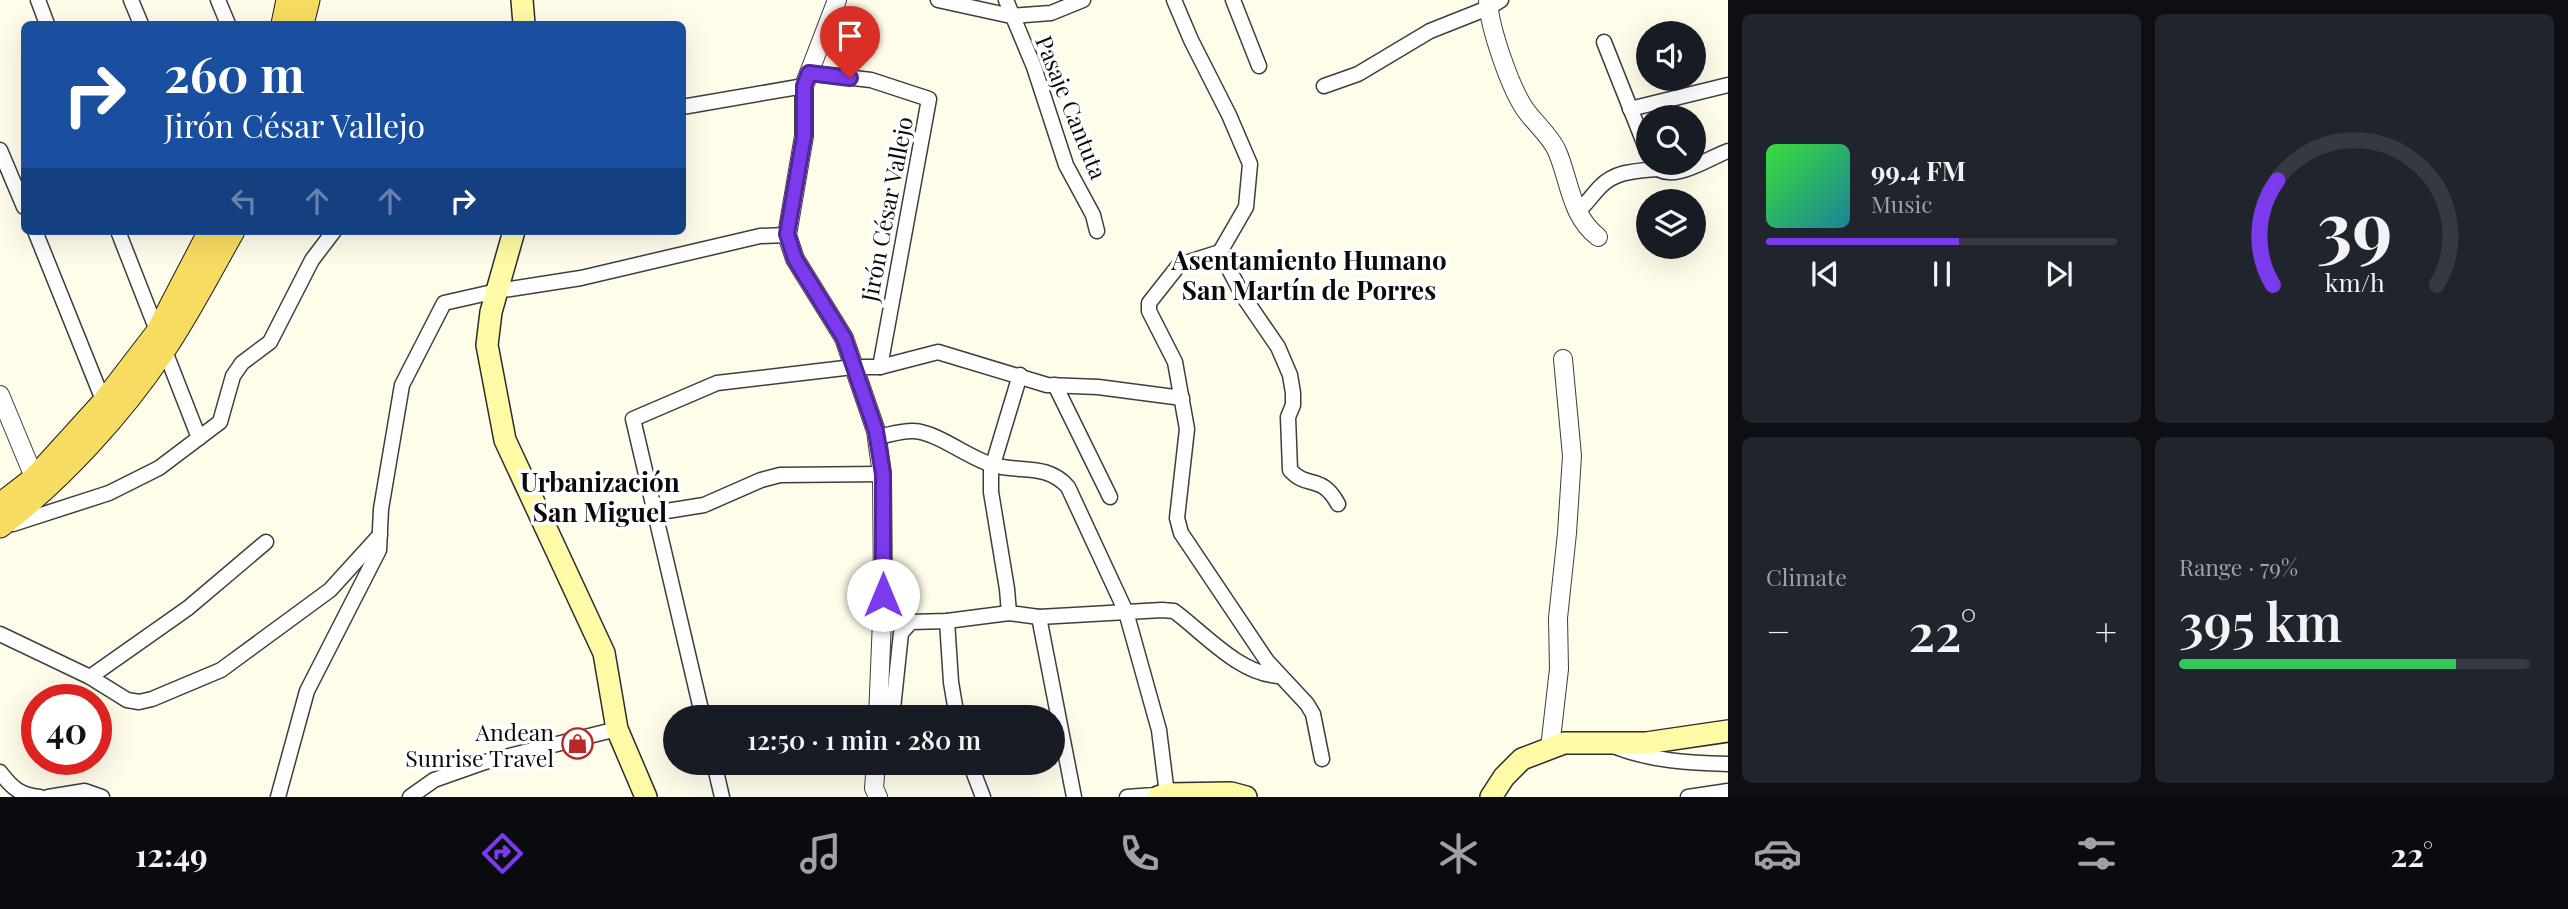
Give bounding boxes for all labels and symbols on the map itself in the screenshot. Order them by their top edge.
pin [820,6,880,78]
street label: Pasaje Cantuta [1029,31,1115,184]
street label: Jirón César Vallejo [853,114,919,305]
district label: Asentamiento Humano San Martín de Porres [1170,242,1447,307]
district label: Urbanización San Miguel [520,464,680,529]
position arrow [846,558,920,632]
speed limit sign: 40 [21,684,112,775]
place label: Andean Sunrise Travel [405,716,554,773]
shop icon: Andean Sunrise Travel [560,727,594,761]

